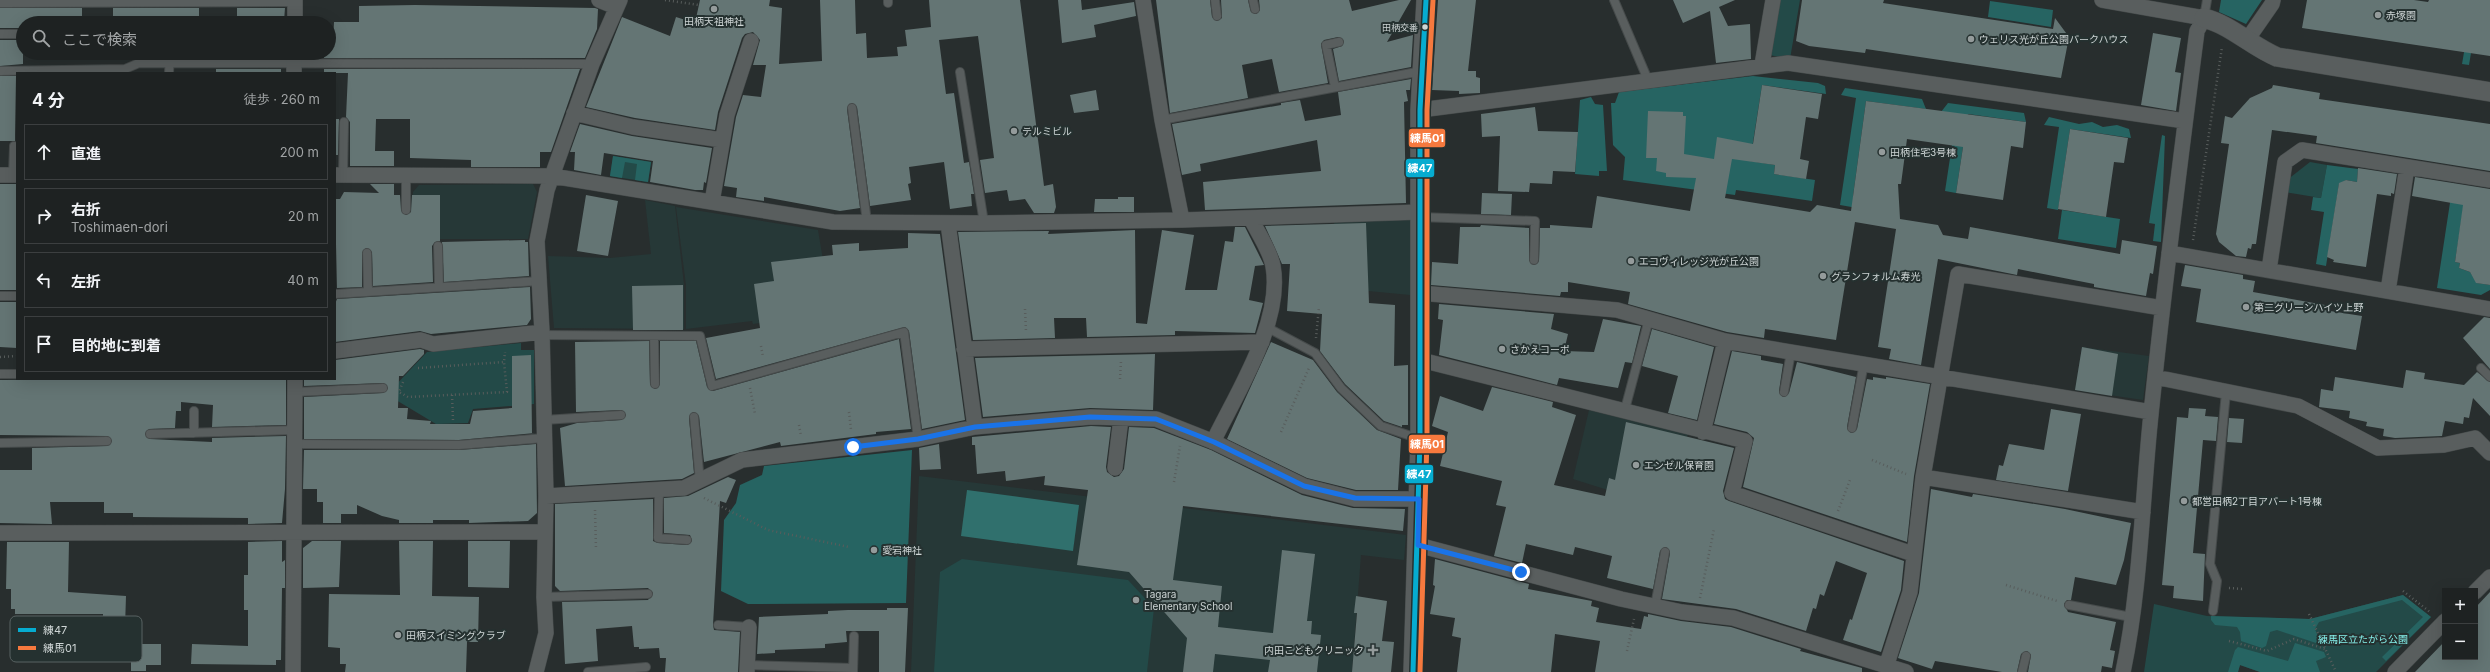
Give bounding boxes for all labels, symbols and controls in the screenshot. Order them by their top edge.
marker: 田柄天祖神社 [709,4,719,14]
place label: 赤塚園 [2386,9,2416,21]
marker: 赤塚園 [2373,10,2383,20]
place label: 田柄天祖神社 [684,15,744,27]
search box [16,16,336,60]
place label: 田柄交番 [1382,22,1418,33]
marker: 田柄交番 [1420,22,1430,32]
icon: search [30,27,52,49]
text: ここで検索 [62,30,137,49]
place label: ウェリス光が丘公園パークハウス [1979,33,2129,45]
marker: ウェリス光が丘公園パークハウス [1966,34,1976,44]
text: 4 分 [32,90,65,110]
text: 徒歩 · 260 m [244,91,320,107]
place label: テルミビル [1022,125,1072,137]
marker: テルミビル [1009,126,1019,136]
line badge: 練馬01 [1408,128,1446,148]
text: 練馬01 [1410,131,1444,145]
icon: ahead [33,141,55,163]
text: 直進 [71,144,101,163]
text: 200 m [280,144,319,160]
place label: 田柄住宅3号棟 [1890,146,1956,158]
marker: 田柄住宅3号棟 [1877,147,1887,157]
line badge: 練47 [1405,158,1435,178]
text: 練47 [1408,161,1432,175]
text: 右折 [71,200,101,219]
icon: right [33,205,55,227]
text: 20 m [288,208,319,224]
text: Toshimaen-dori [71,219,168,235]
place label: エコヴィレッジ光が丘公園 [1639,255,1759,267]
marker: エコヴィレッジ光が丘公園 [1626,256,1636,266]
icon: left [33,269,55,291]
place label: グランフォルム寿光 [1831,270,1921,282]
marker: グランフォルム寿光 [1818,271,1828,281]
text: 左折 [71,272,101,291]
text: 40 m [287,272,319,288]
place label: 第二グリーンハイツ上野 [2254,301,2363,313]
marker: 第二グリーンハイツ上野 [2241,302,2251,312]
icon: arrive [33,333,55,355]
text: 目的地に到着 [71,336,161,355]
place label: さかえコーポ [1510,343,1570,355]
marker: さかえコーポ [1497,344,1507,354]
line badge: 練馬01 [1408,434,1446,454]
text: 練馬01 [1410,437,1444,451]
route start [844,438,862,456]
place label: エンゼル保育園 [1644,459,1714,471]
marker: エンゼル保育園 [1631,460,1641,470]
line badge: 練47 [1404,464,1434,484]
text: 練47 [1407,467,1431,481]
place label: 都営田柄2丁目アパート1号棟 [2192,495,2322,507]
marker: 都営田柄2丁目アパート1号棟 [2179,496,2189,506]
place label: 愛宕神社 [882,544,922,556]
marker: 愛宕神社 [869,545,879,555]
route end [1512,563,1530,581]
place label: Tagara Elementary School [1144,588,1233,612]
map controls [2442,588,2478,660]
button: + [2442,588,2478,624]
marker: Tagara Elementary School [1131,595,1141,605]
legend [10,616,142,662]
text: 練47 [43,623,67,637]
button: − [2442,624,2478,660]
place label: 田柄スイミングクラブ [406,629,506,641]
marker: 田柄スイミングクラブ [393,630,403,640]
park label: 練馬区立たがら公園 [2318,633,2408,645]
text: 練馬01 [43,641,76,655]
place label: 内田こどもクリニック [1264,644,1364,656]
marker: 内田こどもクリニック [1367,644,1379,656]

